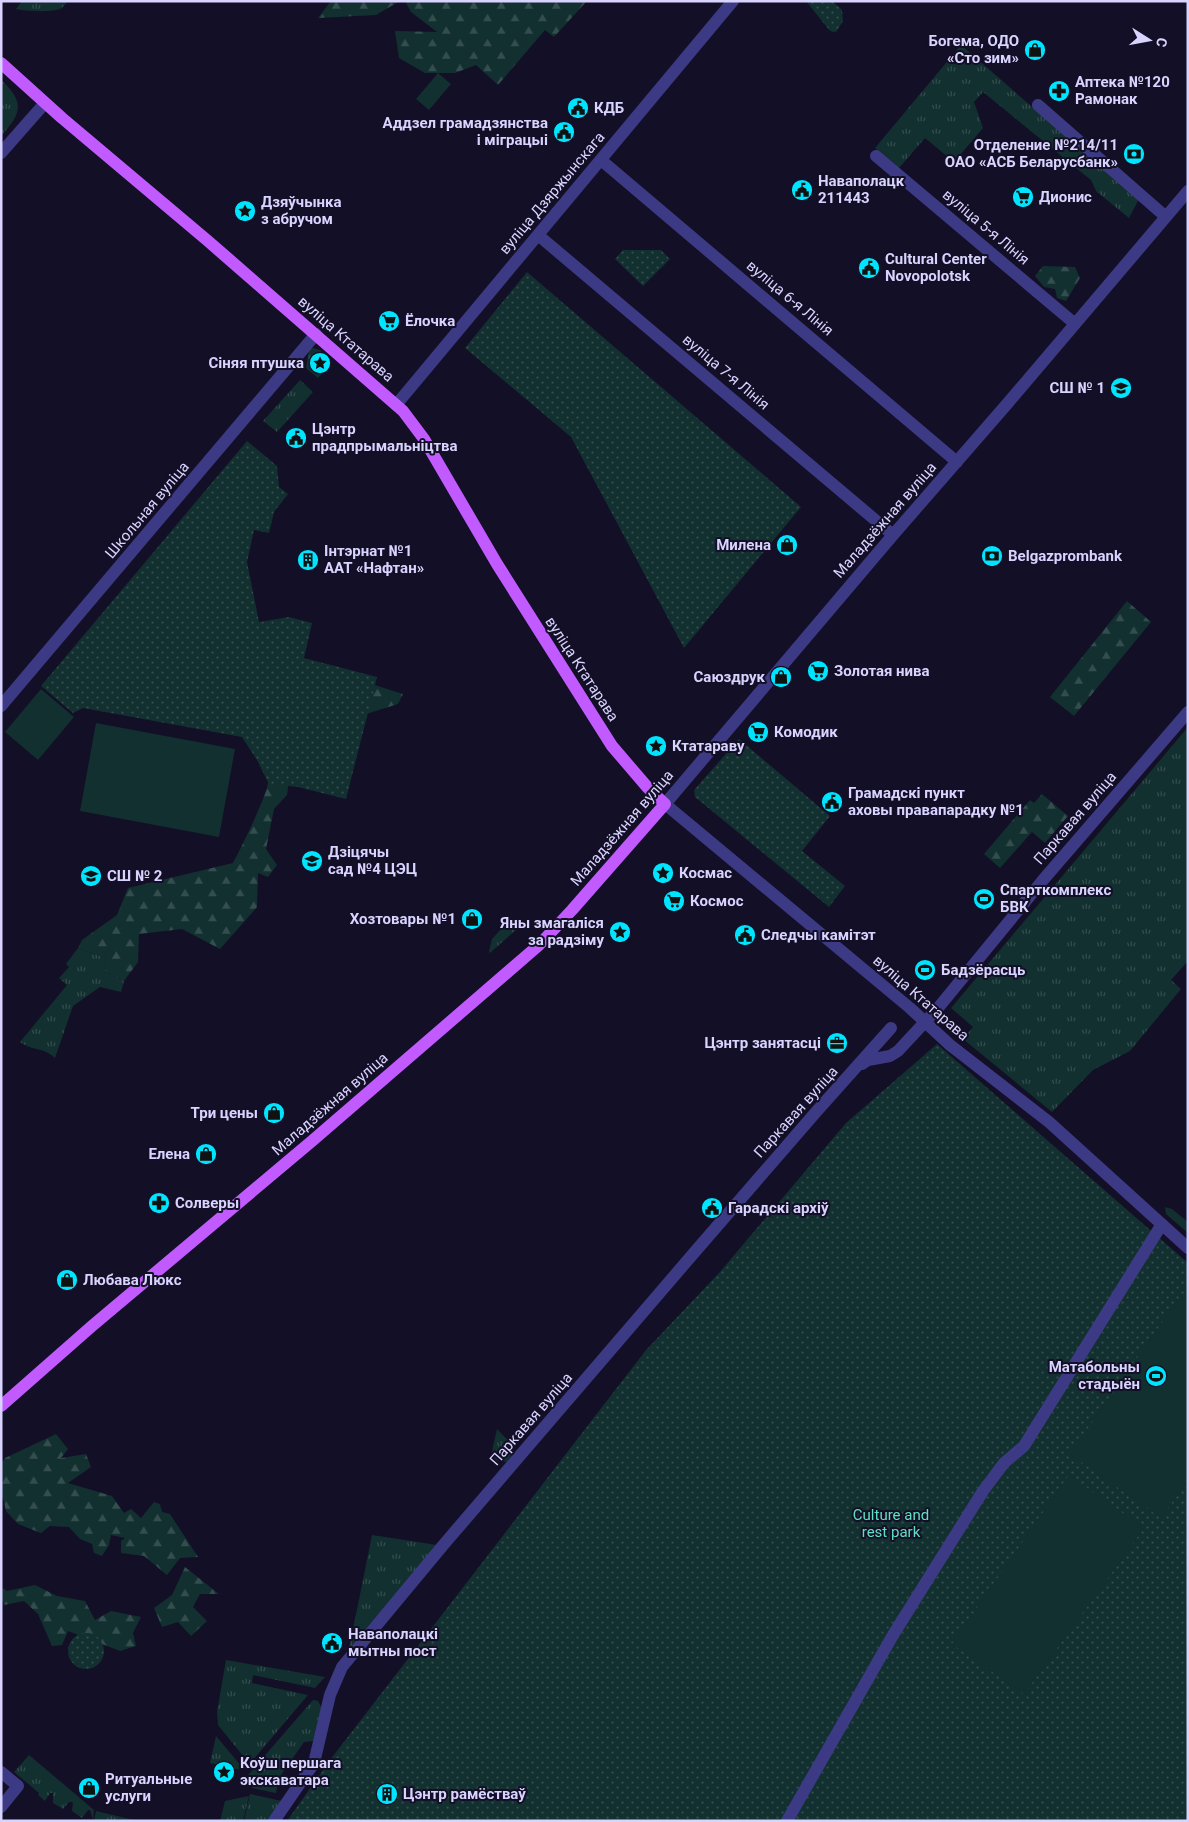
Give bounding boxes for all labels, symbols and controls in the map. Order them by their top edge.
north arrow [1124,15,1174,65]
place label: Богема, ОДО «Сто зим» [929,32,1019,67]
text: С [1153,36,1170,49]
shop icon: Богема, ОДО «Сто зим» [1023,38,1047,62]
place label: Аптека №120 Рамонак [1075,73,1170,108]
pharmacy icon: Аптека №120 Рамонак [1047,79,1071,103]
public building icon: КДБ [566,96,590,120]
place label: КДБ [594,99,624,117]
place label: Аддзел грамадзянства і міграцыі [383,114,548,149]
public building icon: Аддзел грамадзянства і міграцыі [552,120,576,144]
street label: вуліца Дзяржынскага [496,128,608,258]
place label: Отделение №214/11 ОАО «АСБ Беларусбанк» [945,136,1118,171]
bank icon: Отделение №214/11 ОАО «АСБ Беларусбанк» [1122,142,1146,166]
place label: Наваполацк 211443 [818,172,905,207]
public building icon: Наваполацк 211443 [790,178,814,202]
street label: вуліца 5-я Лінія [939,185,1033,269]
supermarket icon: Дионис [1011,185,1035,209]
place label: Дионис [1039,188,1092,206]
place label: Дзяўчынка з абручом [261,193,342,228]
place icon: Дзяўчынка з абручом [233,199,257,223]
place label: Cultural Center Novopolotsk [885,250,987,285]
street label: вуліца 6-я Лінія [743,256,837,340]
public building icon: Cultural Center Novopolotsk [857,256,881,280]
street label: вуліца Ктатарава [294,292,398,386]
supermarket icon: Ёлочка [377,309,401,333]
place label: Ёлочка [405,312,455,330]
street label: вуліца 7-я Лінія [679,330,773,414]
place icon: Сіняя птушка [308,351,332,375]
place label: Сіняя птушка [209,354,304,372]
school or university icon: СШ № 1 [1109,376,1133,400]
place label: СШ № 1 [1050,379,1105,397]
place label: Цэнтр прадпрымальніцтва [312,420,458,455]
public building icon: Цэнтр прадпрымальніцтва [284,426,308,450]
street label: Школьная вуліца [101,458,193,562]
street label: Маладзёжная вуліца [830,458,940,582]
shop icon: Милена [775,533,799,557]
place label: Милена [716,536,771,554]
place label: Інтэрнат №1 ААТ «Нафтан» [324,542,424,577]
bank icon: Belgazprombank [980,544,1004,568]
place label: Belgazprombank [1008,547,1123,565]
building icon: Інтэрнат №1 ААТ «Нафтан» [296,548,320,572]
street label: вуліца Ктатарава [541,613,623,725]
supermarket icon: Золотая нива [806,659,830,683]
place label: Золотая нива [834,662,930,680]
shop icon: Саюздрук [769,665,793,689]
place label: Саюздрук [694,668,766,686]
supermarket icon: Комодик [746,720,770,744]
place label: Комодик [774,723,838,741]
place icon: Ктатараву [644,734,668,758]
place label: Ктатараву [672,737,745,755]
street label: Маладзёжная вуліца [567,766,677,890]
street label: Паркавая вуліца [1030,768,1120,868]
place label: Грамадскі пункт аховы правапарадку №1 [848,784,1024,819]
public building icon: Грамадскі пункт аховы правапарадку №1 [820,790,844,814]
place label: Дзіцячы сад №4 ЦЭЦ [328,843,417,878]
school or university icon: Дзіцячы сад №4 ЦЭЦ [300,849,324,873]
place icon: Космас [651,861,675,885]
school or university icon: СШ № 2 [79,864,103,888]
place label: Космас [679,864,732,882]
place label: СШ № 2 [107,867,163,885]
place label: Спарткомплекс БВК [1000,881,1111,916]
sports icon: Спарткомплекс БВК [972,887,996,911]
supermarket icon: Космос [662,889,686,913]
place label: Космос [690,892,744,910]
shop icon: Хозтовары №1 [460,907,484,931]
place label: Хозтовары №1 [350,910,456,928]
place label: Яны змагаліся за радзіму [499,914,604,949]
place icon: Яны змагаліся за радзіму [608,920,632,944]
public building icon: Следчы камітэт [733,923,757,947]
place label: Следчы камітэт [761,926,876,944]
street label: вуліца Ктатарава [869,951,973,1045]
sports icon: Бадзёрасць [913,958,937,982]
place label: Бадзёрасць [941,961,1025,979]
office icon: Цэнтр занятасці [825,1031,849,1055]
place label: Цэнтр занятасці [704,1034,821,1052]
street label: Маладзёжная вуліца [268,1049,392,1159]
street label: Паркавая вуліца [750,1063,842,1161]
shop icon: Три цены [262,1101,286,1125]
place label: Три цены [191,1104,258,1122]
shop icon: Елена [194,1142,218,1166]
place label: Елена [148,1145,190,1163]
pharmacy icon: Солверы [147,1191,171,1215]
place label: Солверы [175,1194,239,1212]
public building icon: Гарадскі архіў [700,1196,724,1220]
place label: Гарадскі архіў [728,1199,829,1217]
shop icon: Любава Люкс [55,1268,79,1292]
place label: Любава Люкс [83,1271,182,1289]
place label: Матабольны стадыён [1049,1358,1140,1393]
sports icon: Матабольны стадыён [1144,1364,1168,1388]
street label: Паркавая вуліца [486,1369,576,1469]
park label: Culture and rest park [853,1506,929,1541]
place label: Наваполацкі мытны пост [348,1625,438,1660]
public building icon: Наваполацкі мытны пост [320,1631,344,1655]
place label: Коўш першага экскаватара [240,1754,341,1789]
place icon: Коўш першага экскаватара [212,1760,236,1784]
place label: Ритуальные услуги [105,1770,192,1805]
shop icon: Ритуальные услуги [77,1776,101,1800]
building icon: Цэнтр рамёстваў [375,1782,399,1806]
place label: Цэнтр рамёстваў [403,1785,526,1803]

